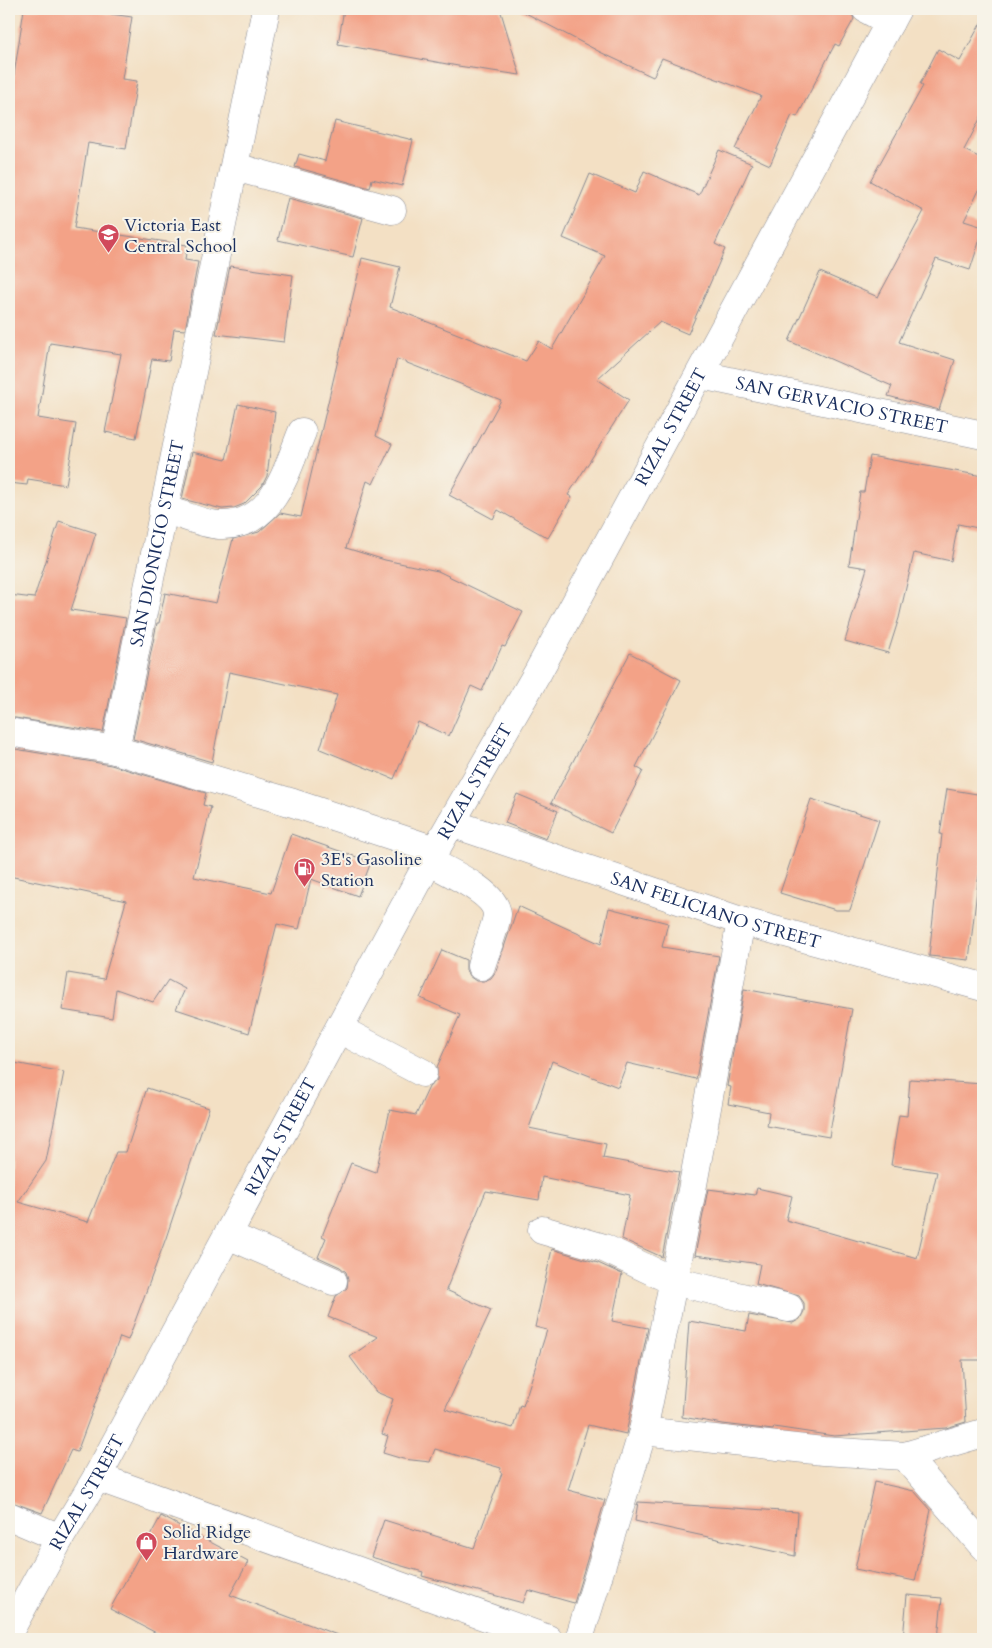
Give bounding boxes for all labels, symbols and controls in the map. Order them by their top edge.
place label: Victoria East Central School [124,213,237,259]
school or university icon: Victoria East Central School [96,223,120,254]
street label: RIZAL STREET [629,364,713,490]
street label: SAN GERVACIO STREET [733,370,950,440]
street label: SAN DIONICIO STREET [124,438,190,649]
street label: RIZAL STREET [432,719,518,844]
place label: 3E's Gasoline Station [321,847,422,893]
fuel station icon: 3E's Gasoline Station [293,857,317,888]
street label: SAN FELICIANO STREET [608,865,824,955]
street label: RIZAL STREET [239,1073,322,1200]
street label: RIZAL STREET [43,1430,130,1555]
place label: Solid Ridge Hardware [163,1520,251,1566]
shop icon: Solid Ridge Hardware [135,1530,159,1561]

